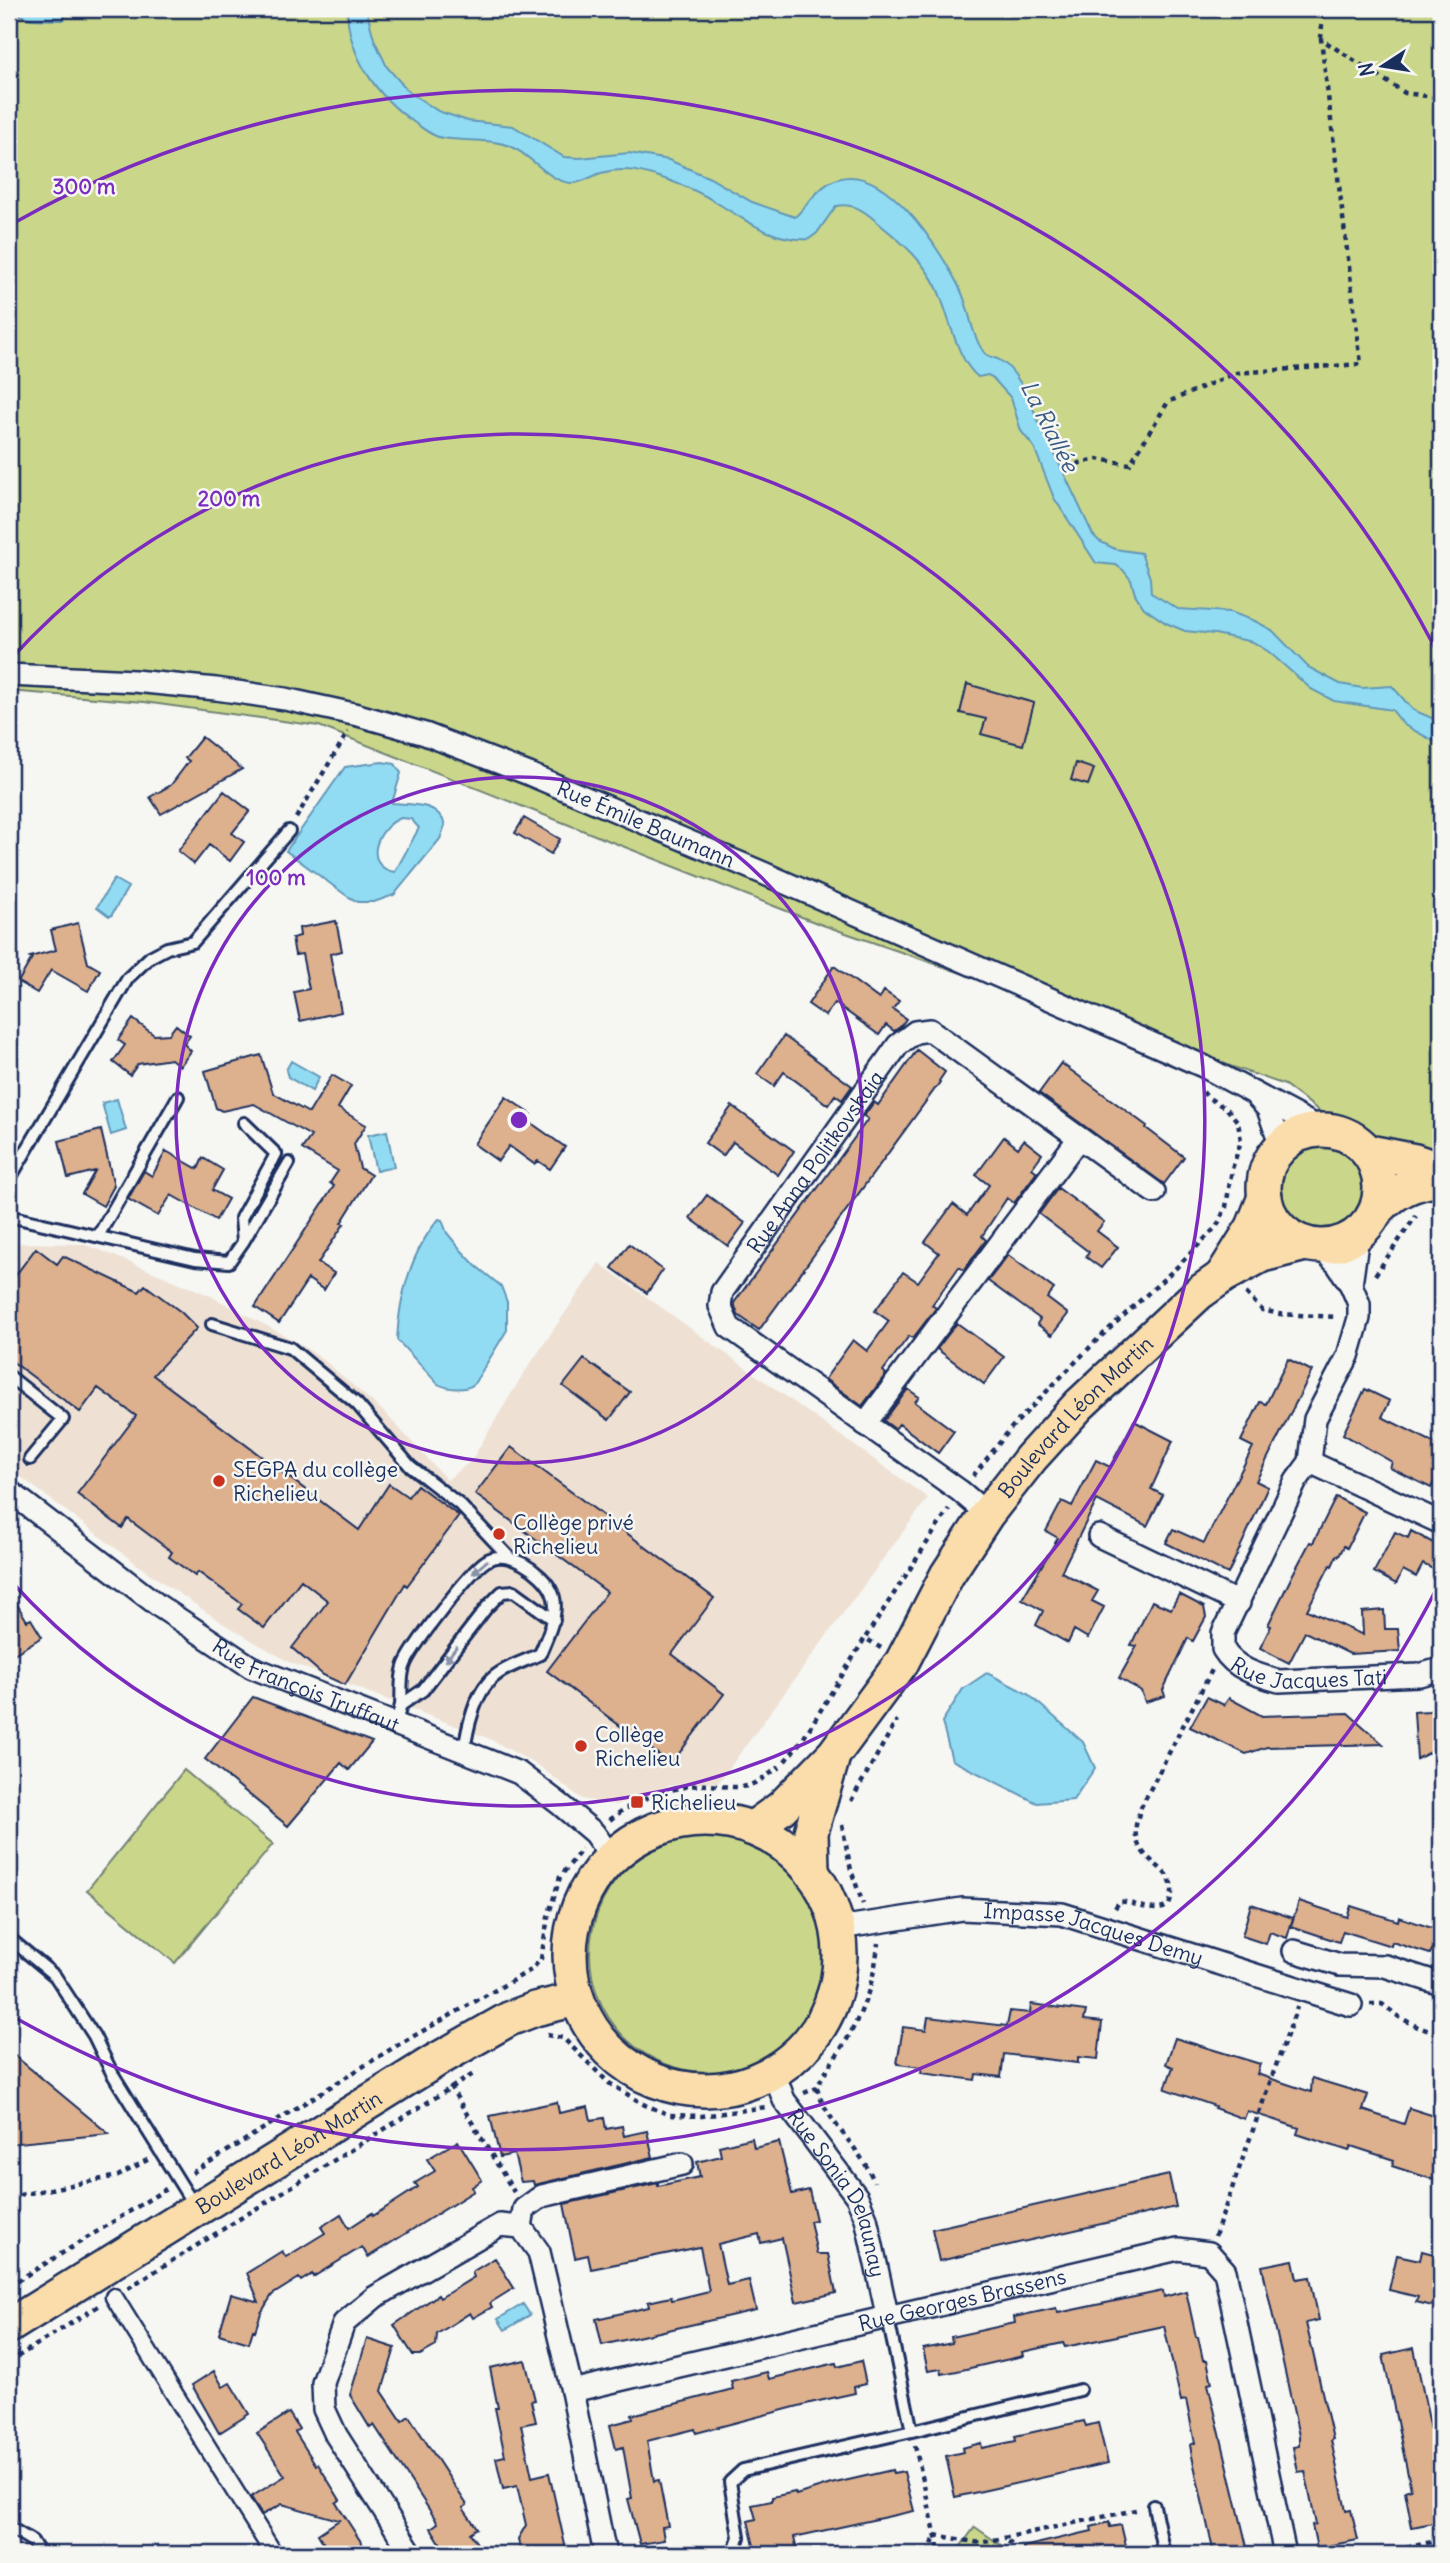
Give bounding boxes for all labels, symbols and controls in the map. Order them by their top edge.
north arrow [1348,32,1418,102]
text: N [1353,61,1379,78]
text: 300 m [53,173,116,200]
water label: La Riallée [1015,375,1086,478]
text: 200 m [198,485,261,512]
street label: Rue Émile Baumann [553,774,739,873]
text: 100 m [246,864,306,891]
street label: Rue Anna Politkovskaia [741,1065,889,1258]
centre of rings [507,1108,531,1132]
street label: Boulevard Léon Martin [992,1330,1158,1503]
place label: SEGPA du collège Richelieu [233,1456,398,1507]
marker: SEGPA du collège Richelieu [211,1473,227,1489]
place label: Collège privé Richelieu [513,1509,634,1560]
marker: Collège privé Richelieu [491,1526,507,1542]
one-way arrow [471,1559,489,1575]
street label: Rue François Truffaut [207,1632,403,1738]
one-way arrow [444,1645,458,1663]
street label: Rue Jacques Tati [1226,1650,1387,1695]
place label: Collège Richelieu [595,1721,680,1772]
marker: Collège Richelieu [573,1738,589,1754]
place label: Richelieu [651,1789,736,1816]
marker: Richelieu [629,1794,645,1810]
street label: Impasse Jacques Demy [983,1897,1207,1971]
street label: Boulevard Léon Martin [190,2084,386,2220]
street label: Rue Sonia Delaunay [782,2103,892,2280]
street label: Rue Georges Brassens [856,2262,1069,2337]

